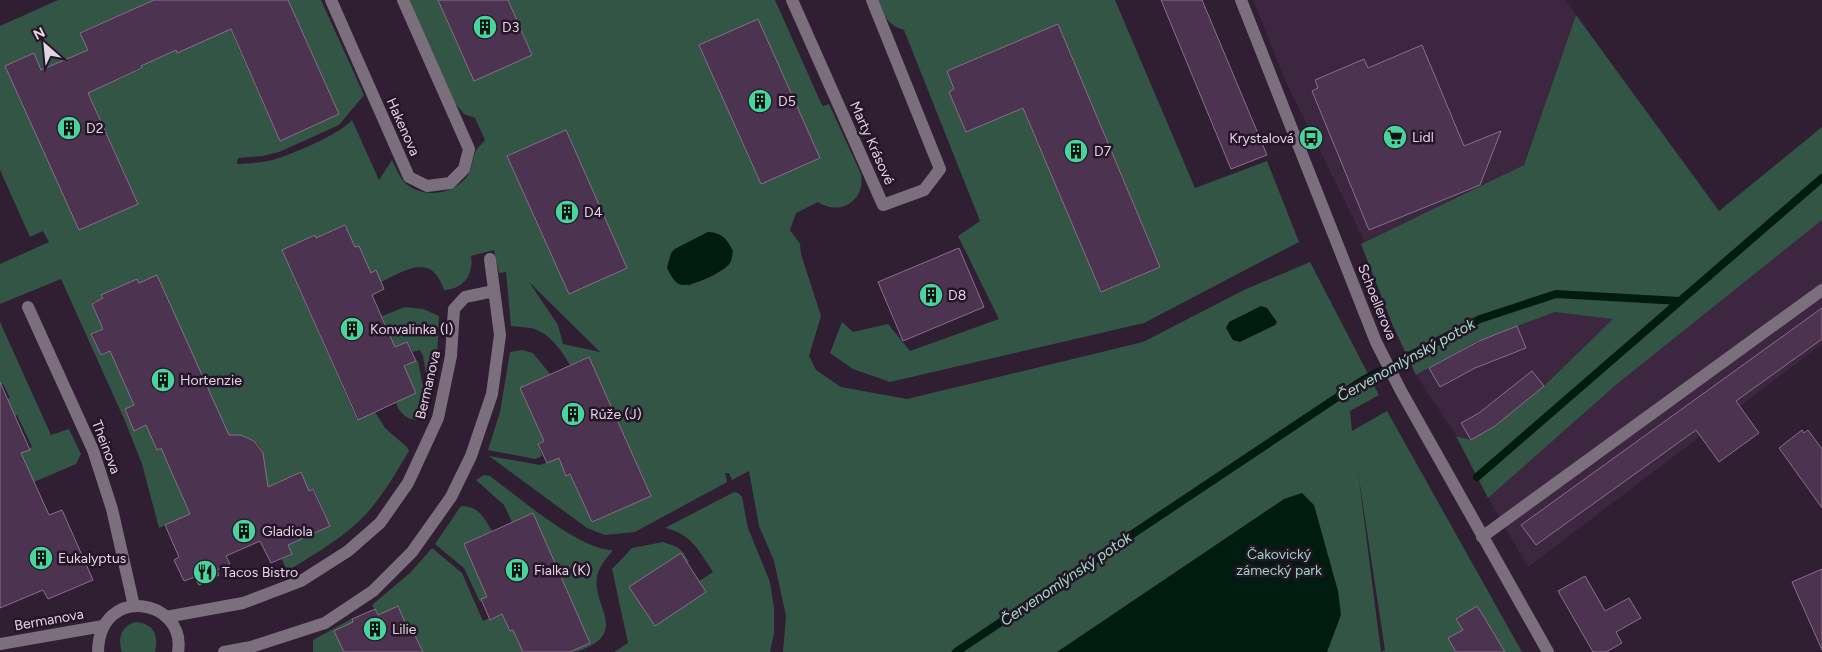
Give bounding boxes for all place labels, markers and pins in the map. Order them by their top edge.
building icon: D3 [472,14,498,40]
place label: D3 [502,19,519,36]
building icon: D5 [747,88,773,114]
place label: D5 [778,93,796,110]
building icon: D2 [56,115,82,141]
place label: D2 [86,120,103,137]
supermarket icon: Lidl [1382,124,1408,150]
bus stop icon: Krystalová [1298,125,1324,151]
place label: Lidl [1412,129,1434,146]
place label: Krystalová [1229,130,1294,147]
building icon: D7 [1063,138,1089,164]
place label: D7 [1094,143,1112,160]
building icon: D4 [554,199,580,225]
place label: D4 [584,204,603,221]
building icon: D8 [918,282,944,308]
place label: D8 [948,287,966,304]
building icon: Konvalinka (I) [339,316,365,342]
place label: Konvalinka (I) [370,321,454,338]
building icon: Hortenzie [150,367,176,393]
place label: Hortenzie [180,372,242,389]
building icon: Růže (J) [560,401,586,427]
place label: Růže (J) [590,406,642,423]
building icon: Gladiola [231,518,257,544]
place label: Gladiola [262,523,313,540]
building icon: Eukalyptus [28,545,54,571]
place label: Eukalyptus [58,550,126,567]
building icon: Fialka (K) [504,557,530,583]
restaurant icon: Tacos Bistro [192,559,218,585]
place label: Fialka (K) [534,562,591,579]
place label: Tacos Bistro [222,564,298,581]
building icon: Lilie [362,616,388,642]
place label: Lilie [392,621,417,638]

